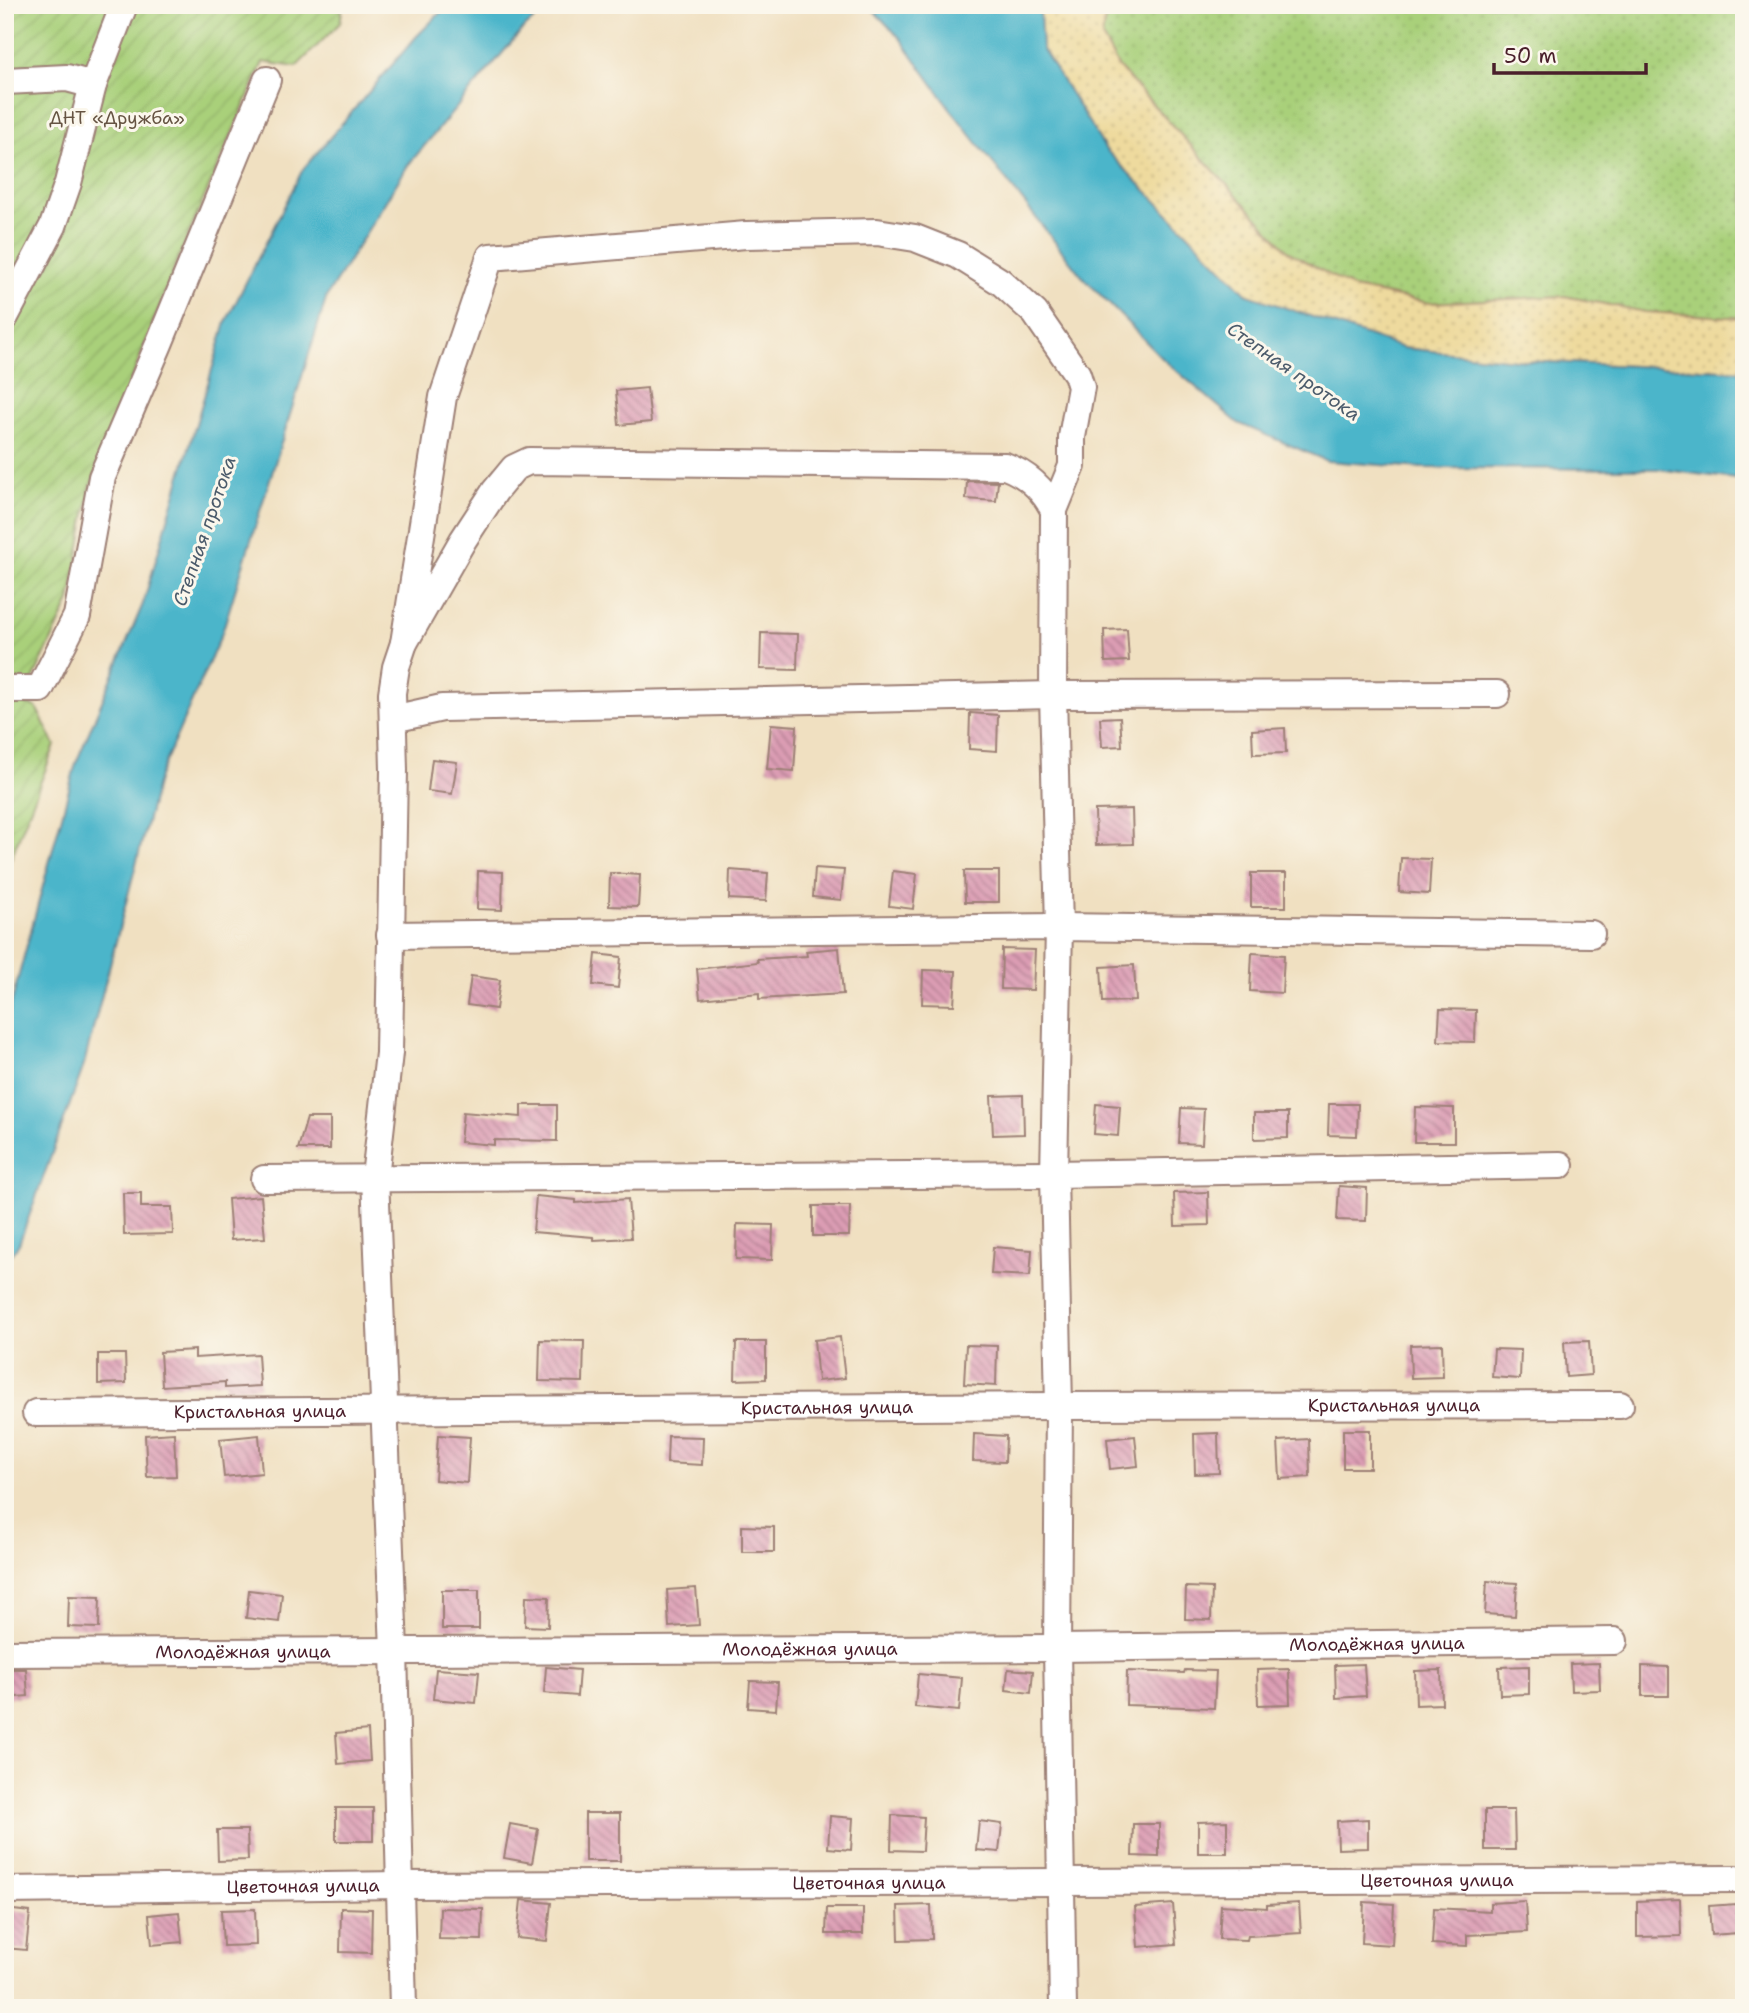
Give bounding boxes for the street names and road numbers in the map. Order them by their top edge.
street label: Кристальная улица [1308,1393,1480,1418]
street label: Кристальная улица [741,1395,913,1420]
street label: Кристальная улица [174,1399,346,1424]
street label: Молодёжная улица [1289,1631,1465,1657]
street label: Молодёжная улица [722,1637,898,1662]
street label: Молодёжная улица [155,1639,331,1664]
street label: Цветочная улица [1360,1868,1514,1893]
street label: Цветочная улица [792,1871,946,1895]
street label: Цветочная улица [226,1873,380,1899]

